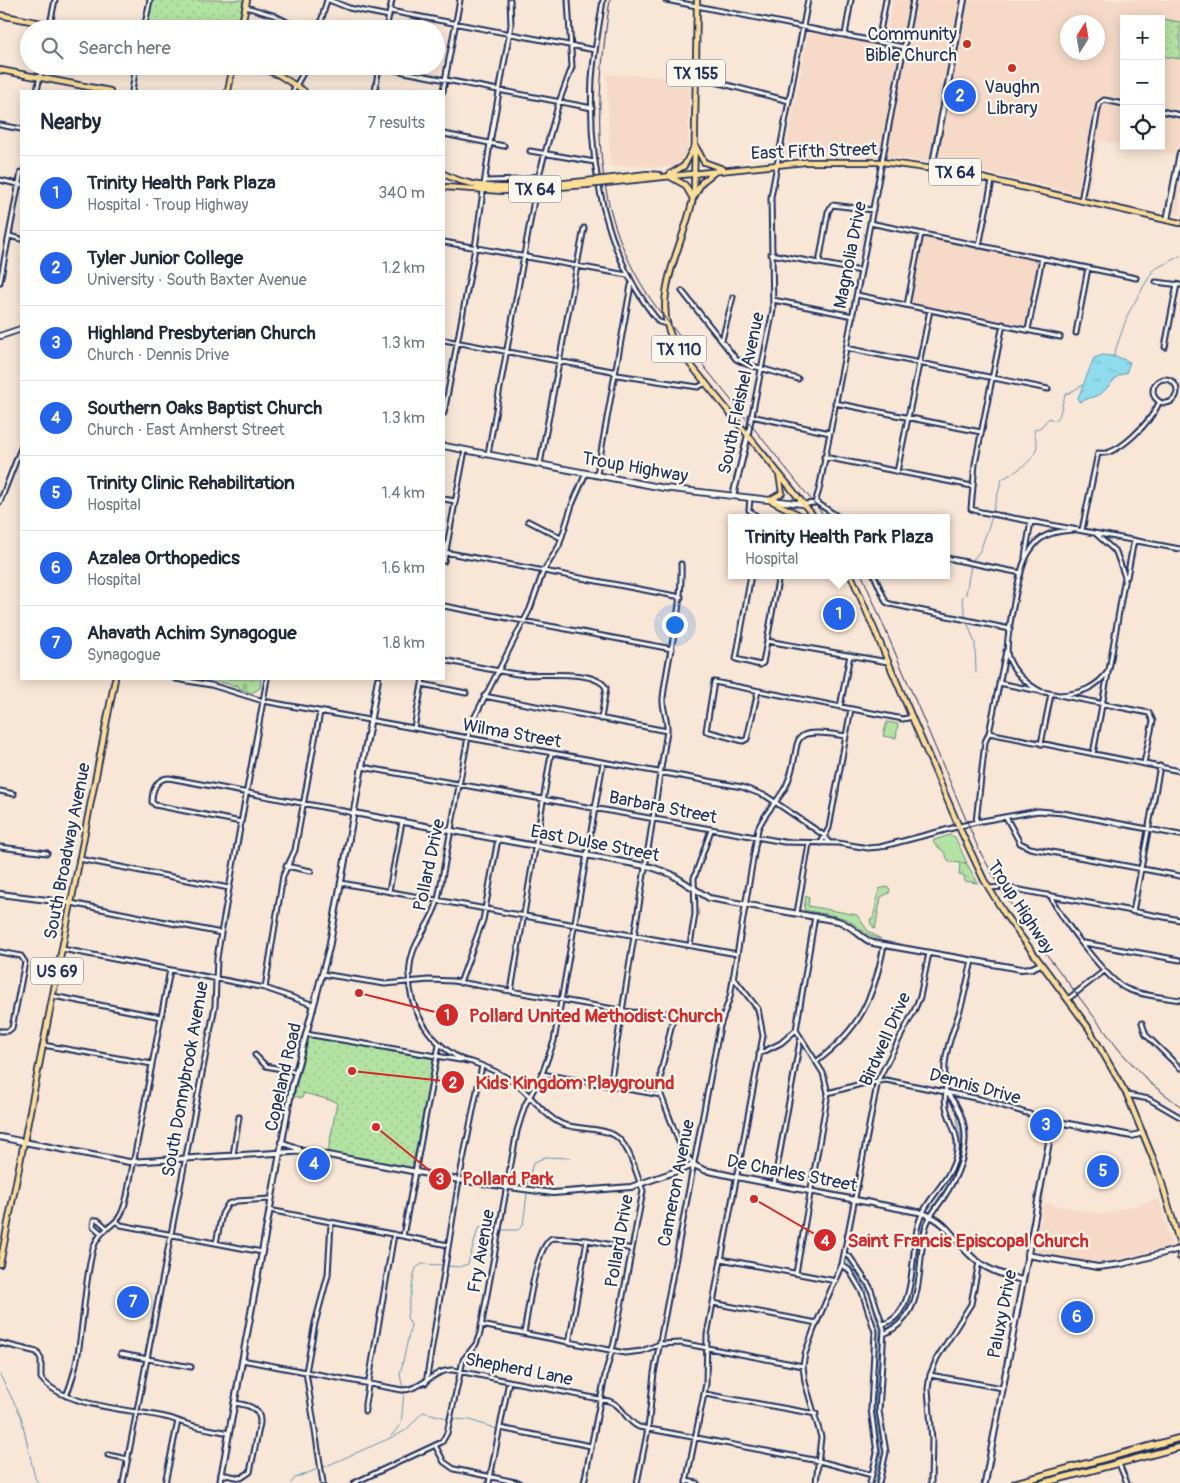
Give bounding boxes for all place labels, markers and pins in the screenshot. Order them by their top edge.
place label: Community Bible Church [865,23,957,67]
marker: Community Bible Church [961,38,973,50]
marker: Vaughn Library [1006,62,1018,74]
place label: Vaughn Library [984,76,1040,120]
pin: 2 [944,77,976,115]
pin: 1 [823,595,855,633]
callout: Pollard United Methodist Church [434,998,733,1032]
callout: Kids Kingdom Playground [441,1065,685,1099]
pin: 3 [1030,1106,1062,1144]
pin: 4 [298,1145,330,1183]
pin: 5 [1087,1152,1119,1190]
callout: Pollard Park [427,1162,564,1196]
callout: Saint Francis Episcopal Church [813,1223,1099,1257]
pin: 7 [117,1283,149,1321]
pin: 6 [1061,1298,1093,1336]

